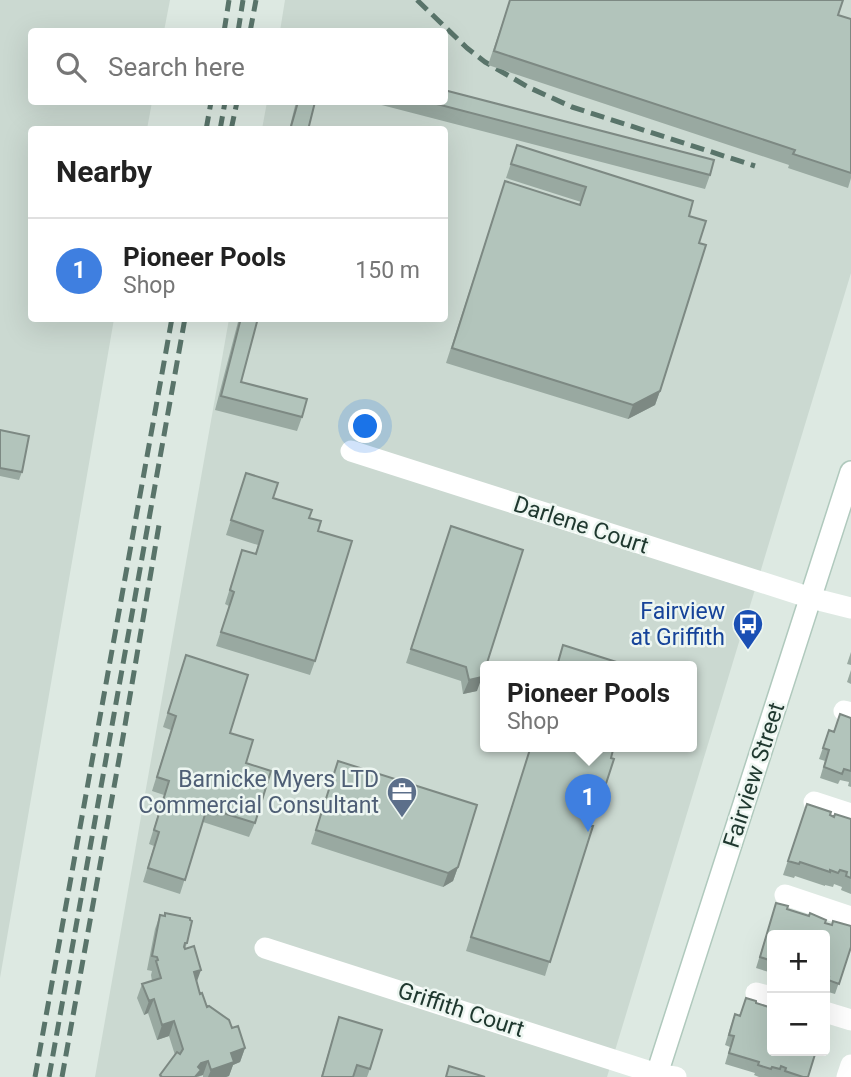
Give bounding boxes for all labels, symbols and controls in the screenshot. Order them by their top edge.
search box [28,28,448,105]
icon: search [52,48,90,86]
text: Search here [108,52,245,82]
text: Nearby [56,154,152,189]
text: Pioneer Pools [123,242,286,272]
text: 1 [72,257,86,284]
text: 150 m [355,257,420,284]
text: Shop [123,272,175,299]
your location [348,409,382,443]
street label: Darlene Court [510,490,652,560]
place label: Fairview at Griffith [630,598,725,651]
bus stop icon: Fairview at Griffith [731,607,765,651]
popup [480,661,697,752]
text: Pioneer Pools [507,678,670,708]
street label: Fairview Street [718,699,790,851]
text: Shop [507,708,559,735]
place label: Barnicke Myers LTD Commercial Consultant [138,766,379,819]
pin: 1 [565,774,611,832]
office icon: Barnicke Myers LTD Commercial Consultant [385,775,419,819]
map controls [767,930,830,1056]
button: + [767,930,830,993]
street label: Griffith Court [394,977,528,1043]
button: − [767,993,830,1056]

